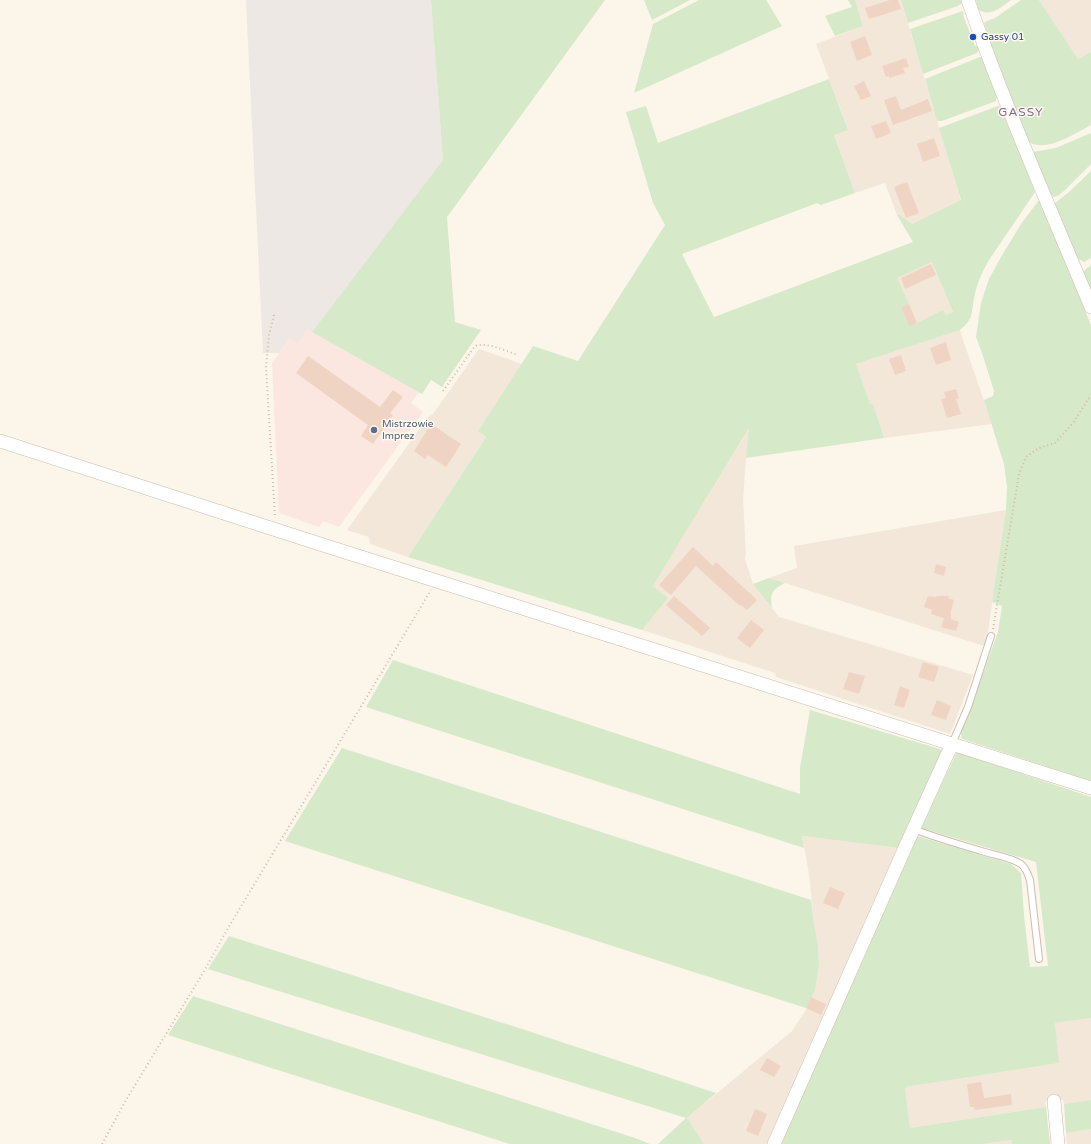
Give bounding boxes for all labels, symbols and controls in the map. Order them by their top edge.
place label: Gassy 01 [981,31,1024,43]
marker: Gassy 01 [968,32,978,42]
district label: GASSY [998,106,1044,120]
place label: Mistrzowie Imprez [382,418,434,442]
marker: Mistrzowie Imprez [369,425,379,435]

